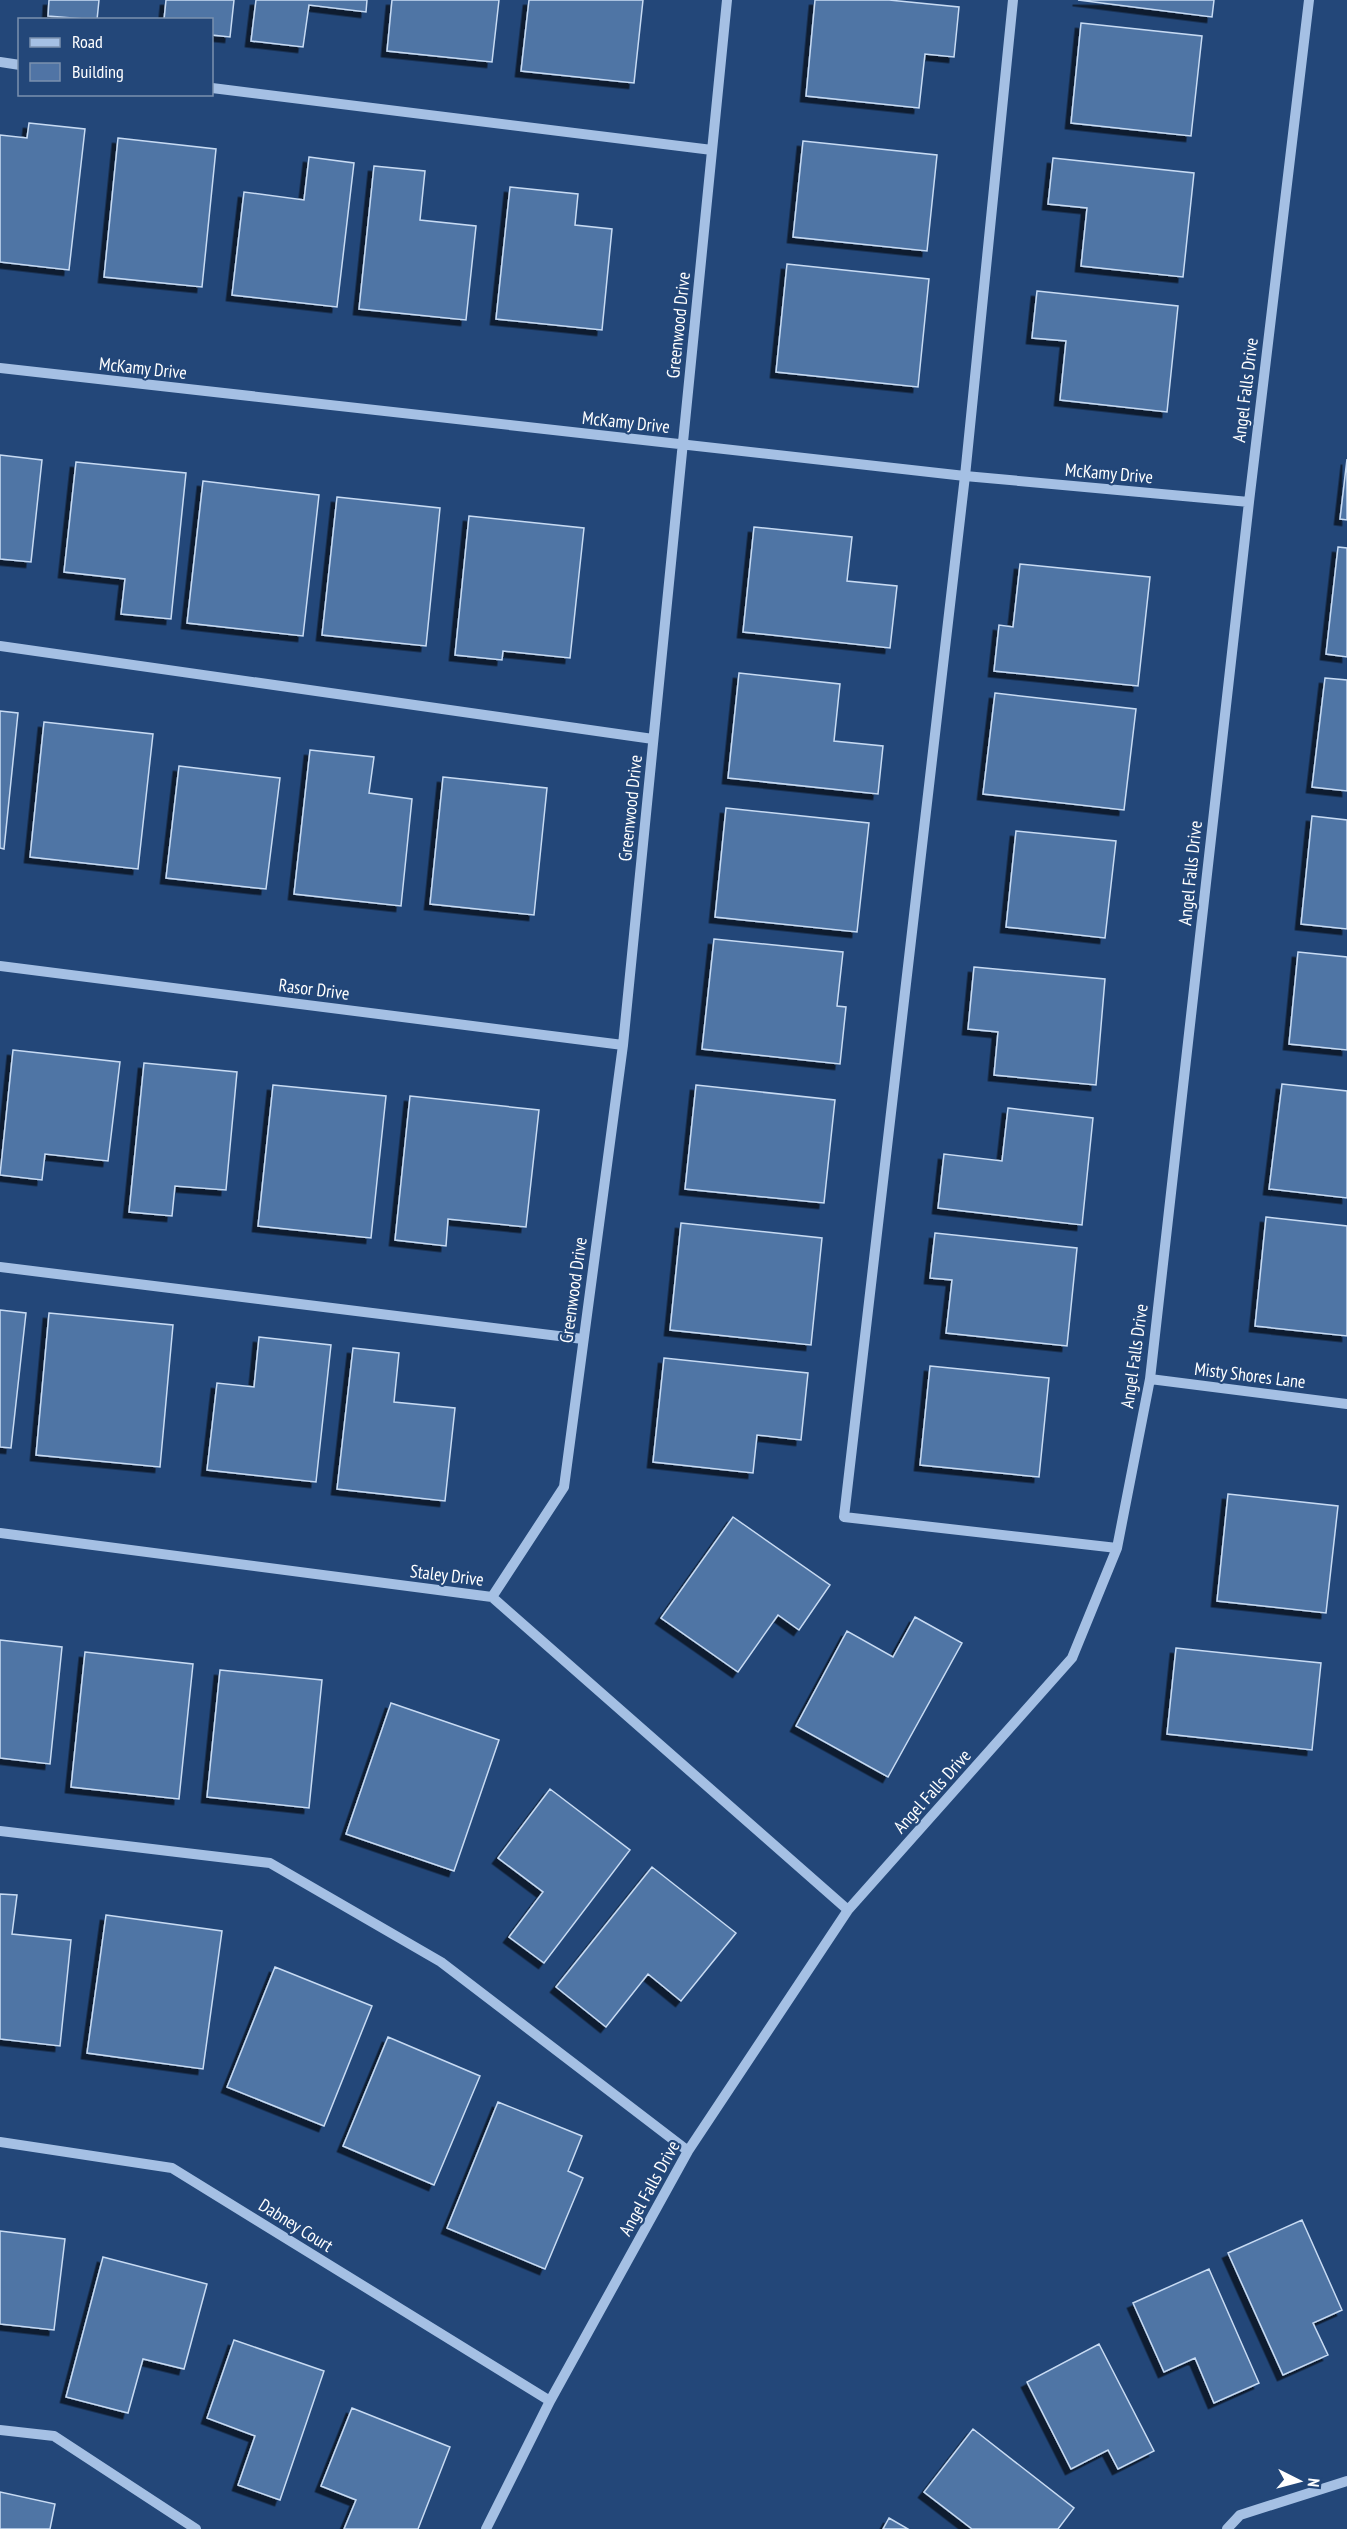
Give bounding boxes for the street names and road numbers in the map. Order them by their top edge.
street label: Greenwood Drive [661,271,695,379]
street label: Angel Falls Drive [1227,336,1263,444]
street label: McKamy Drive [98,352,188,384]
street label: McKamy Drive [581,406,671,438]
street label: McKamy Drive [1064,458,1154,488]
street label: Greenwood Drive [613,754,647,862]
street label: Angel Falls Drive [1173,819,1207,927]
street label: Rasor Drive [277,973,351,1005]
street label: Greenwood Drive [554,1236,592,1344]
street label: Angel Falls Drive [1115,1302,1153,1410]
street label: Misty Shores Lane [1193,1357,1307,1393]
street label: Staley Drive [409,1559,485,1591]
street label: Angel Falls Drive [888,1744,976,1838]
street label: Angel Falls Drive [613,2136,685,2240]
street label: Dabney Court [255,2193,337,2257]

